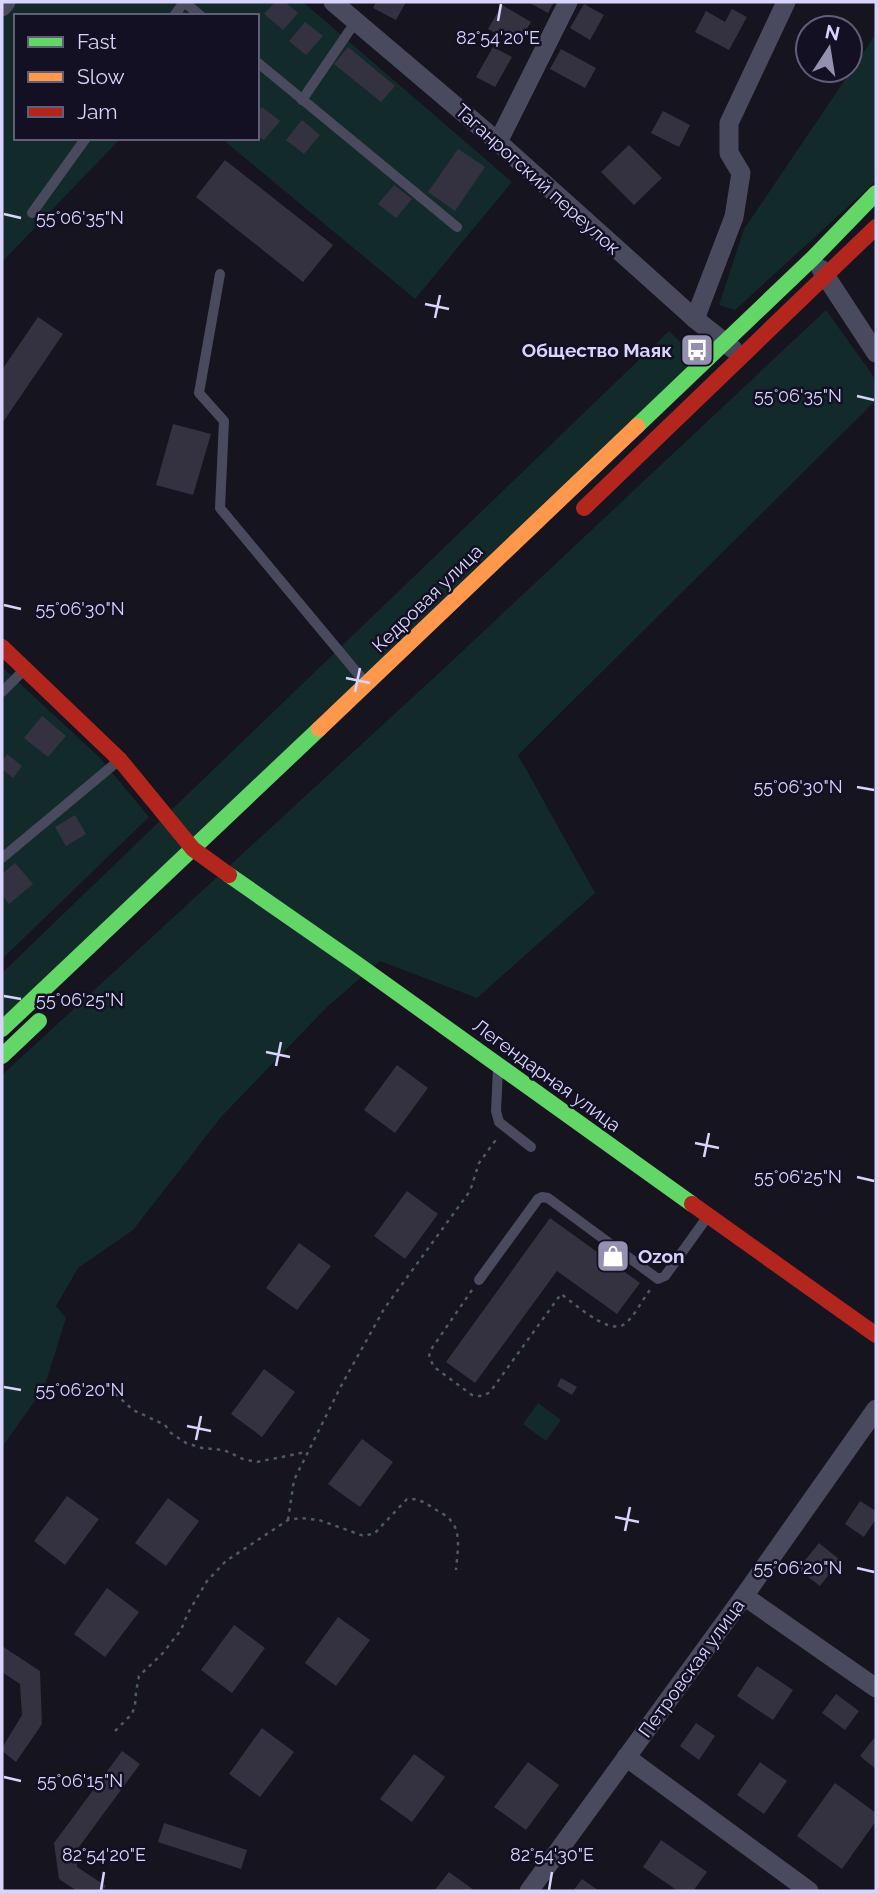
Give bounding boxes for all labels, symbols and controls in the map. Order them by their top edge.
legend [14,14,259,140]
north arrow [794,14,864,84]
text: N [823,20,842,45]
text: 82°54'20"E [456,27,540,48]
text: Fast [77,29,117,54]
text: Slow [77,64,125,89]
text: Jam [77,99,118,124]
street label: Таганрогский переулок [451,99,625,259]
text: 55°06'35"N [36,207,124,228]
bus stop icon: Общество Маяк [678,331,716,369]
place label: Общество Маяк [522,339,672,361]
text: 55°06'35"N [754,385,842,406]
street label: Кедровая улица [367,540,487,656]
text: 55°06'30"N [35,598,125,619]
text: 55°06'30"N [753,776,843,797]
text: 55°06'25"N [36,989,124,1010]
street label: Легендарная улица [469,1014,625,1136]
text: 55°06'25"N [754,1166,842,1187]
shop icon: Ozon [594,1237,632,1275]
place label: Ozon [638,1245,685,1267]
text: 55°06'20"N [36,1379,124,1400]
text: 55°06'20"N [754,1557,842,1578]
street label: Петровская улица [633,1595,749,1741]
text: 55°06'15"N [37,1770,123,1791]
text: 82°54'20"E [62,1844,146,1865]
text: 82°54'30"E [510,1844,594,1865]

